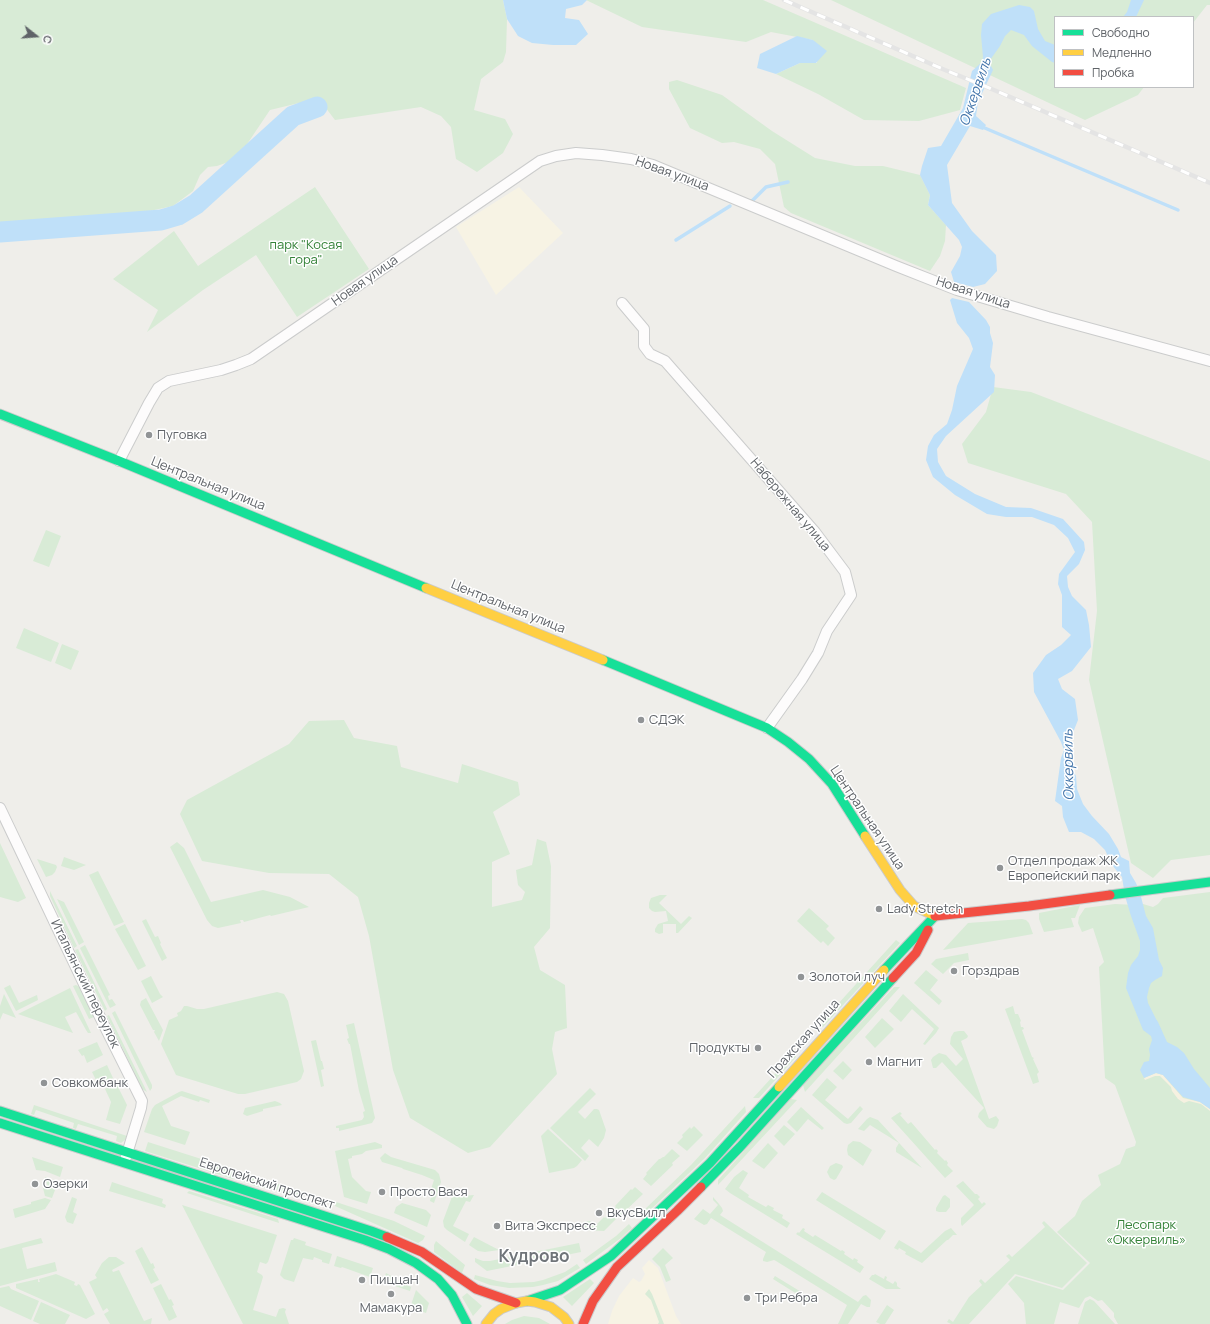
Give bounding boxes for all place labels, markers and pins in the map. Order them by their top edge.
place label: Пуговка [157,427,207,443]
marker: Пуговка [144,430,154,440]
place label: СДЭК [649,712,684,728]
marker: СДЭК [636,715,646,725]
place label: Отдел продаж ЖК Европейский парк [1008,853,1120,884]
marker: Отдел продаж ЖК Европейский парк [995,863,1005,873]
place label: Lady Stretch [887,901,963,917]
marker: Lady Stretch [874,904,884,914]
place label: Горздрав [962,963,1019,979]
marker: Горздрав [949,966,959,976]
place label: Золотой луч [809,969,885,985]
marker: Золотой луч [796,972,806,982]
place label: Продукты [689,1040,750,1056]
marker: Продукты [753,1043,763,1053]
place label: Магнит [877,1054,923,1070]
marker: Магнит [864,1057,874,1067]
place label: Совкомбанк [52,1075,128,1091]
marker: Совкомбанк [39,1078,49,1088]
place label: Озерки [43,1176,88,1192]
marker: Озерки [30,1179,40,1189]
place label: Просто Вася [390,1184,468,1200]
marker: Просто Вася [377,1187,387,1197]
place label: ВкусВилл [607,1205,666,1221]
marker: ВкусВилл [594,1208,604,1218]
place label: Вита Экспресс [505,1218,596,1234]
marker: Вита Экспресс [492,1221,502,1231]
place label: ПиццаН [370,1272,419,1288]
marker: ПиццаН [357,1275,367,1285]
marker: Мамакура [386,1289,396,1299]
place label: Три Ребра [755,1290,818,1306]
marker: Три Ребра [742,1293,752,1303]
place label: Мамакура [360,1300,422,1316]

